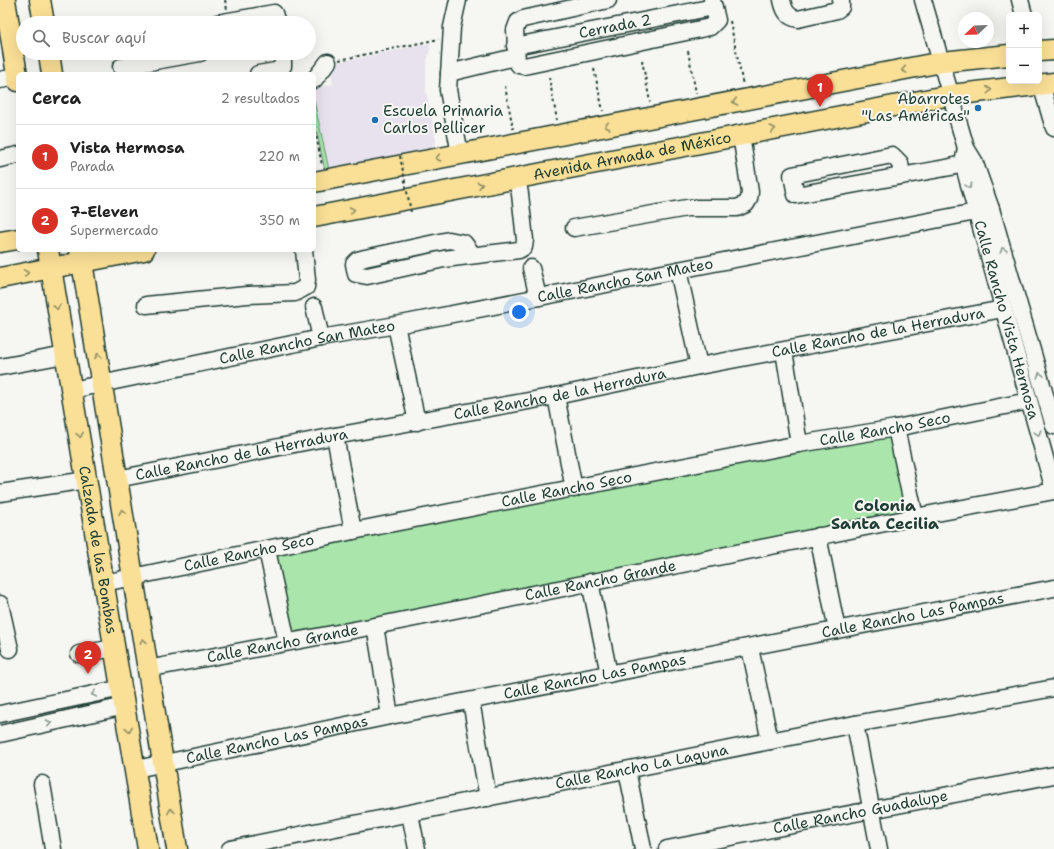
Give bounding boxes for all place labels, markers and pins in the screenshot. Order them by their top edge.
pin: 1 [807,74,833,107]
place label: Abarrotes "Las Américas" [861,89,970,126]
place label: Escuela Primaria Carlos Pellicer [383,101,504,138]
marker: Abarrotes "Las Américas" [973,103,983,113]
marker: Escuela Primaria Carlos Pellicer [370,115,380,125]
pin: 2 [75,641,101,674]

